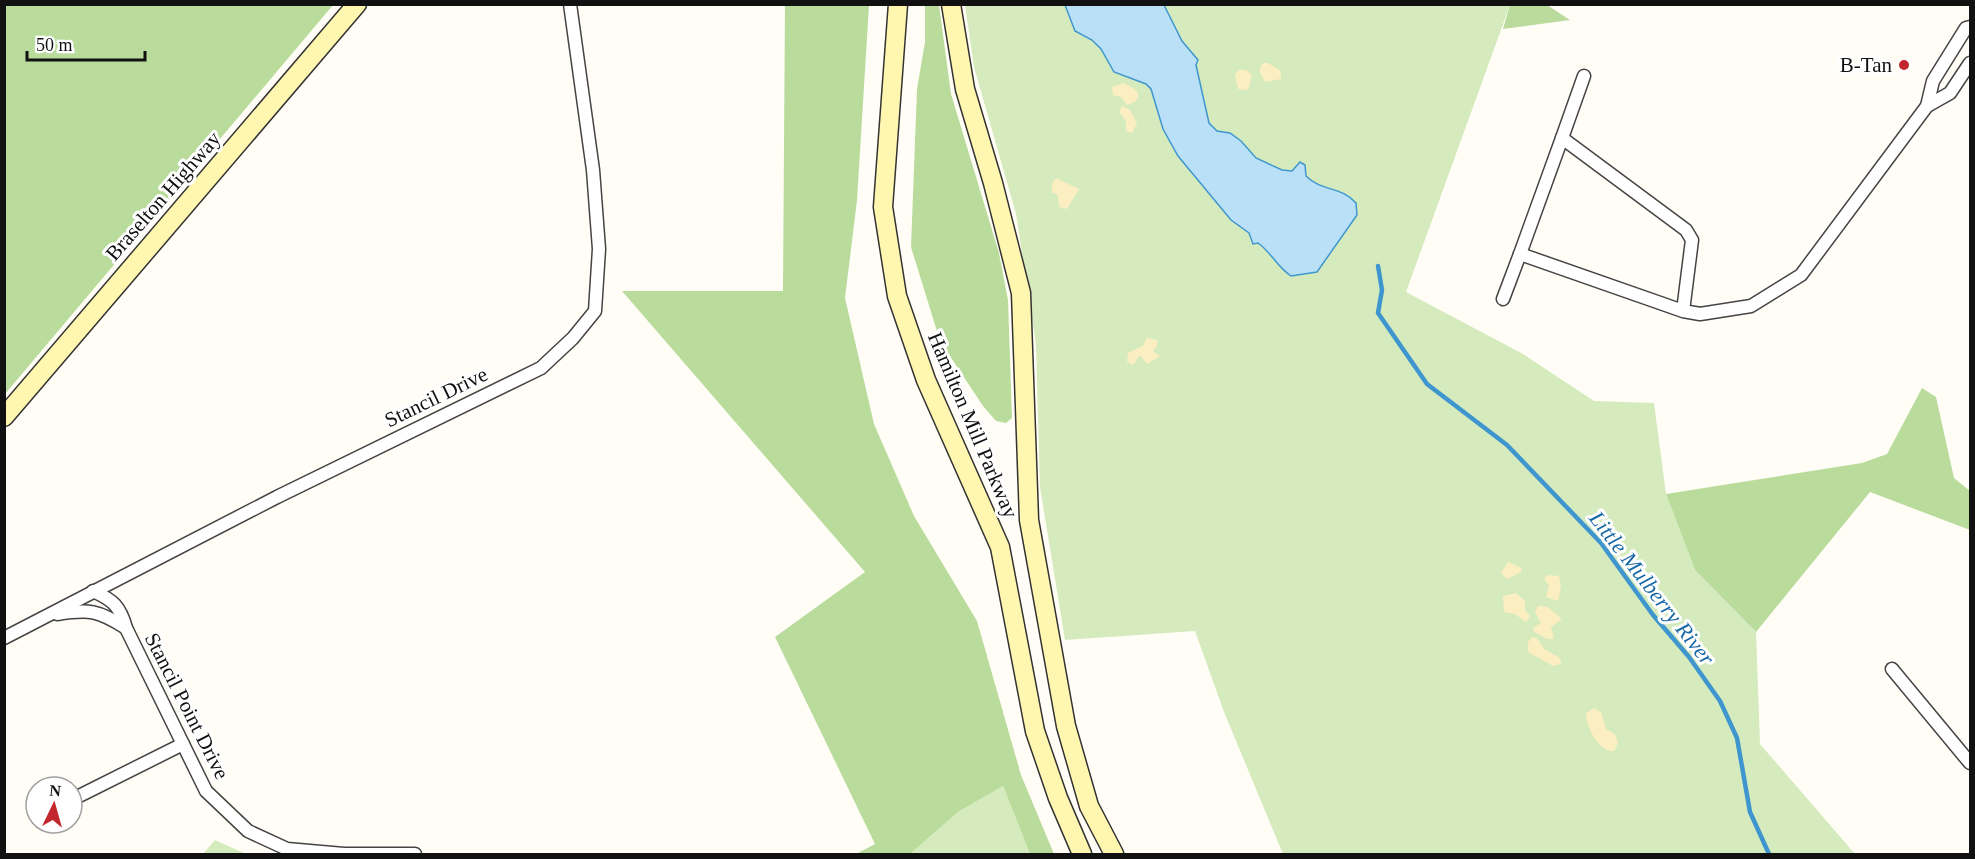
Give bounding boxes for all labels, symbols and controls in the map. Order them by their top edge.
scale bar [27,24,146,62]
text: 50 m [36,35,73,55]
place label: B-Tan [1840,53,1892,77]
marker: B-Tan [1897,58,1911,72]
street label: Braselton Highway [101,126,226,265]
street label: Hamilton Mill Parkway [923,328,1023,522]
street label: Stancil Drive [381,362,491,432]
water label: Little Mulberry River [1584,505,1720,670]
street label: Stancil Point Drive [140,629,234,783]
north arrow [24,775,84,835]
text: N [49,782,62,800]

